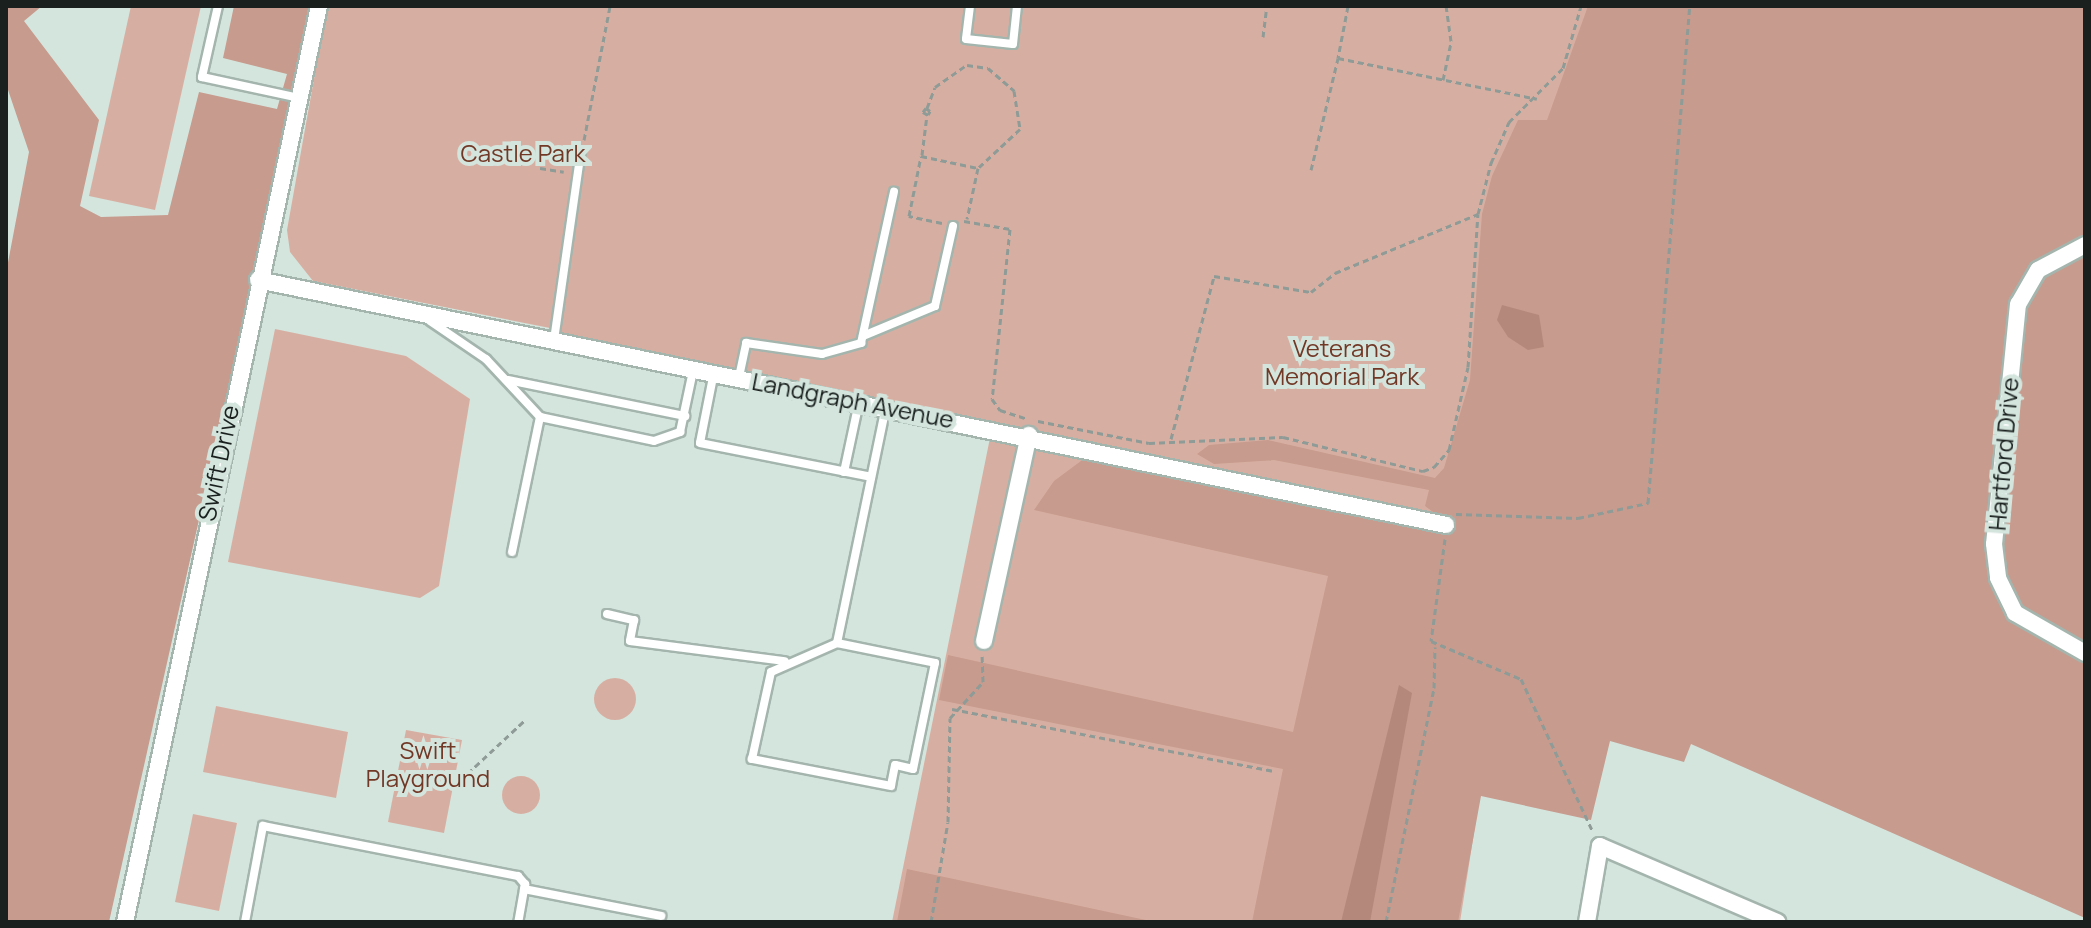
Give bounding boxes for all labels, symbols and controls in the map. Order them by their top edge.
park label: Castle Park [461,139,585,167]
park label: Veterans Memorial Park [1265,334,1419,390]
street label: Landgraph Avenue [750,366,956,434]
street label: Hartford Drive [1982,376,2024,532]
street label: Swift Drive [192,402,244,524]
park label: Swift Playground [366,736,490,792]

